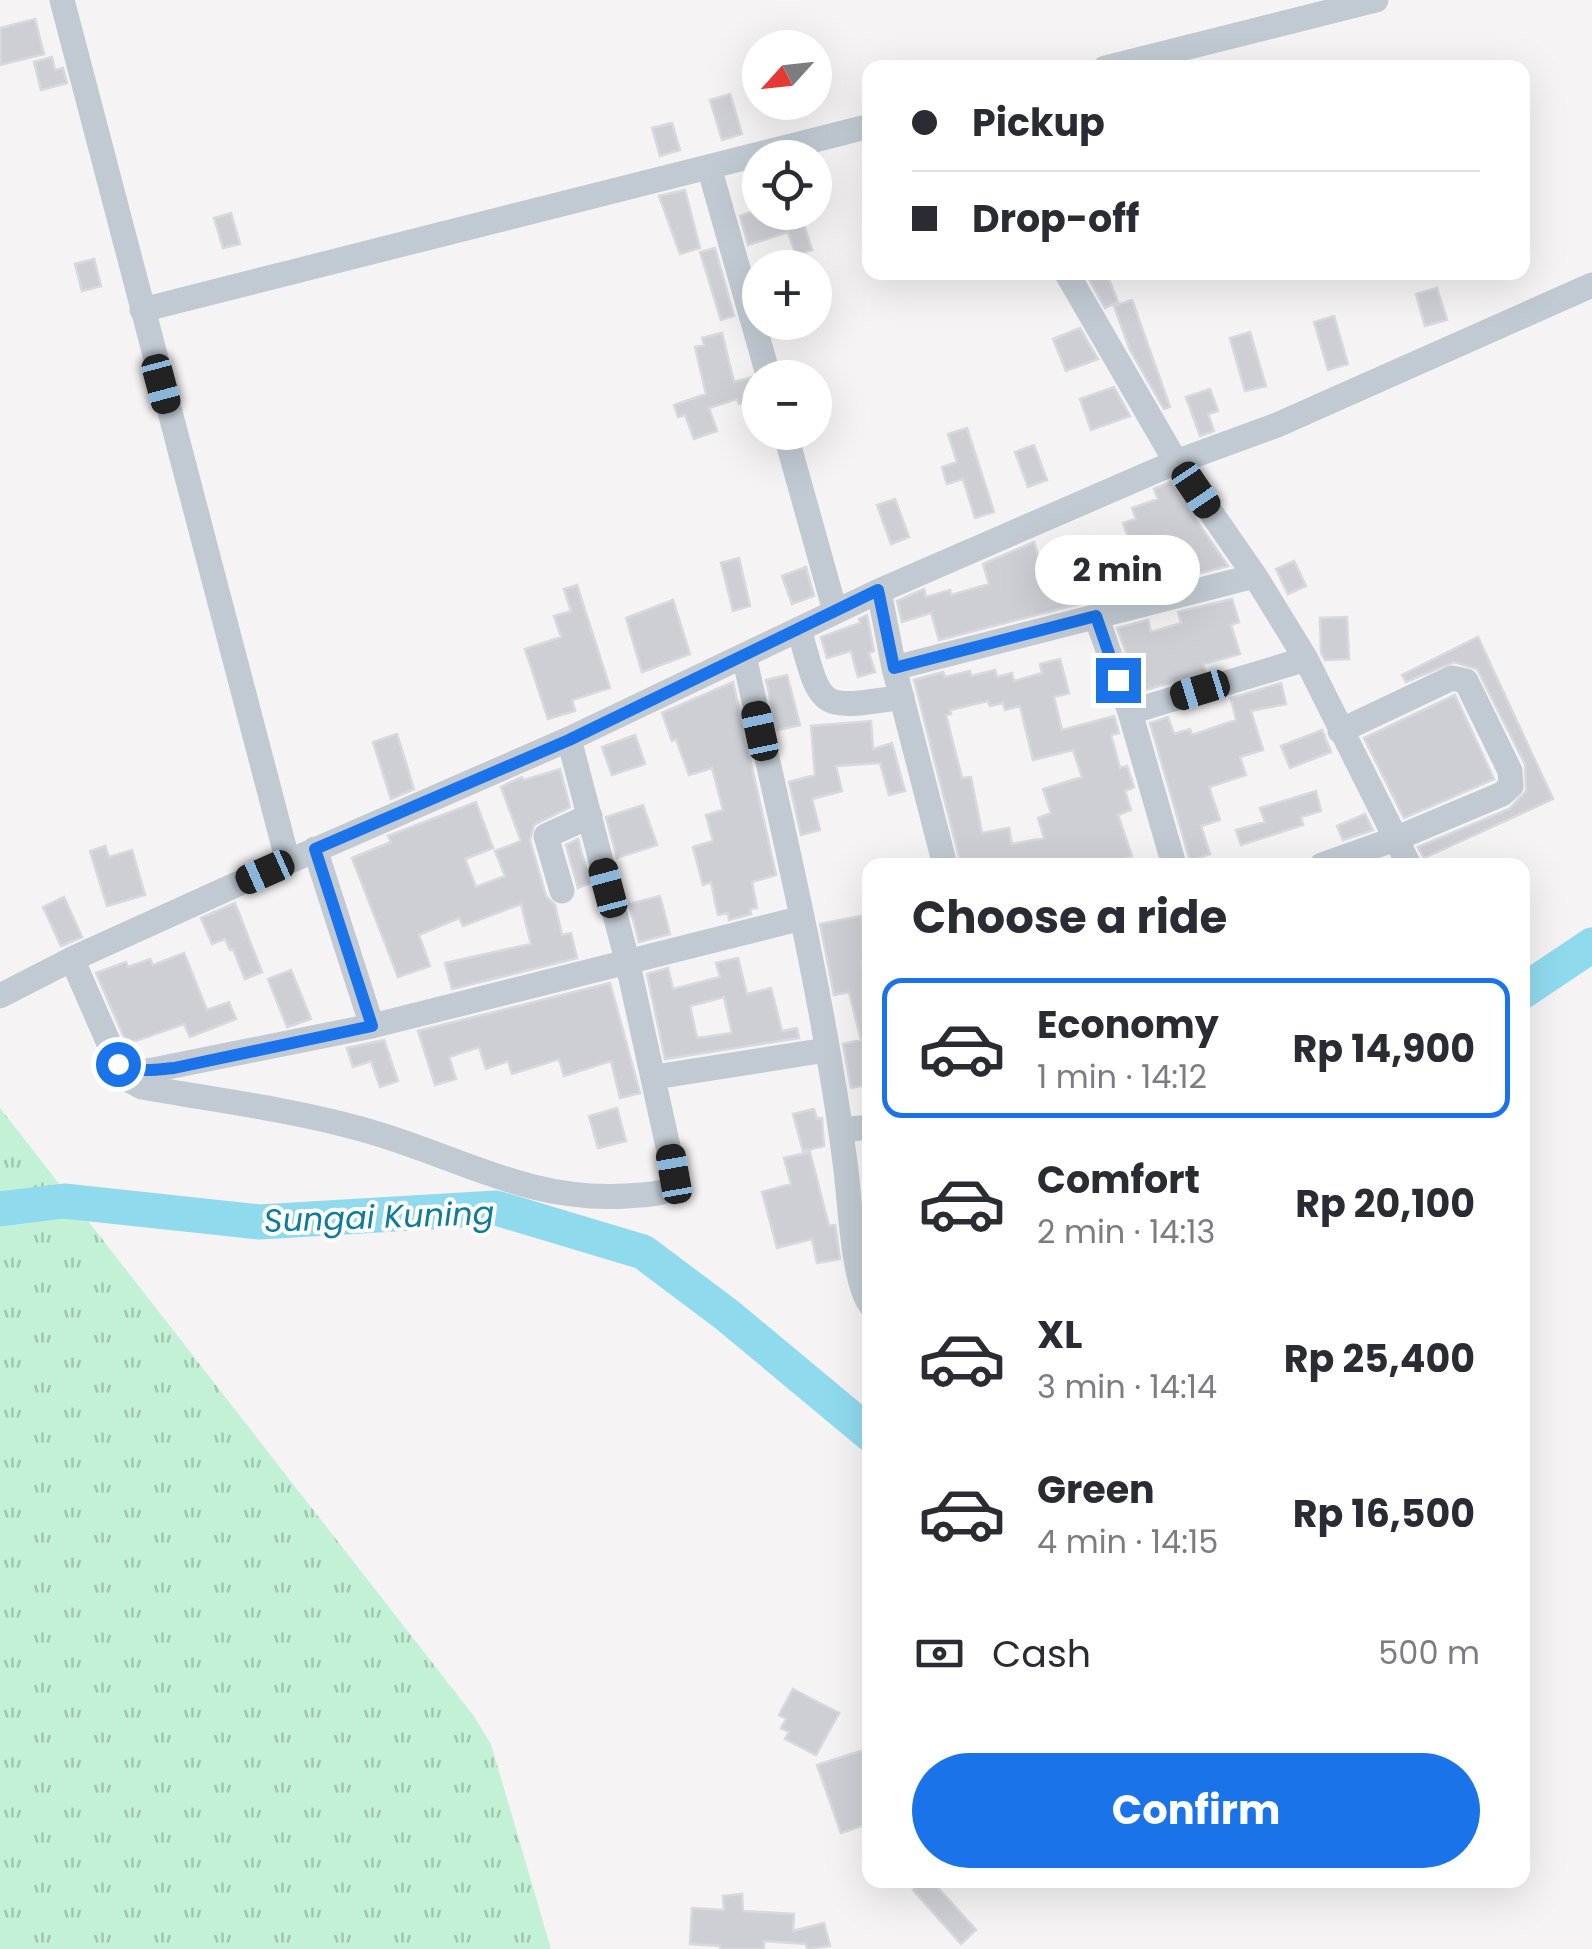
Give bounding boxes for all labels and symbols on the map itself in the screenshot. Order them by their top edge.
north arrow [742,30,832,120]
car [139,351,183,417]
car [1167,457,1225,523]
callout: 2 min [1036,535,1200,605]
route end [1096,658,1141,703]
car [1167,667,1233,713]
car [739,699,781,763]
car [231,846,299,898]
car [586,855,630,921]
route start [96,1042,141,1087]
car [654,1142,694,1206]
water label: Sungai Kuning [263,1190,495,1243]

